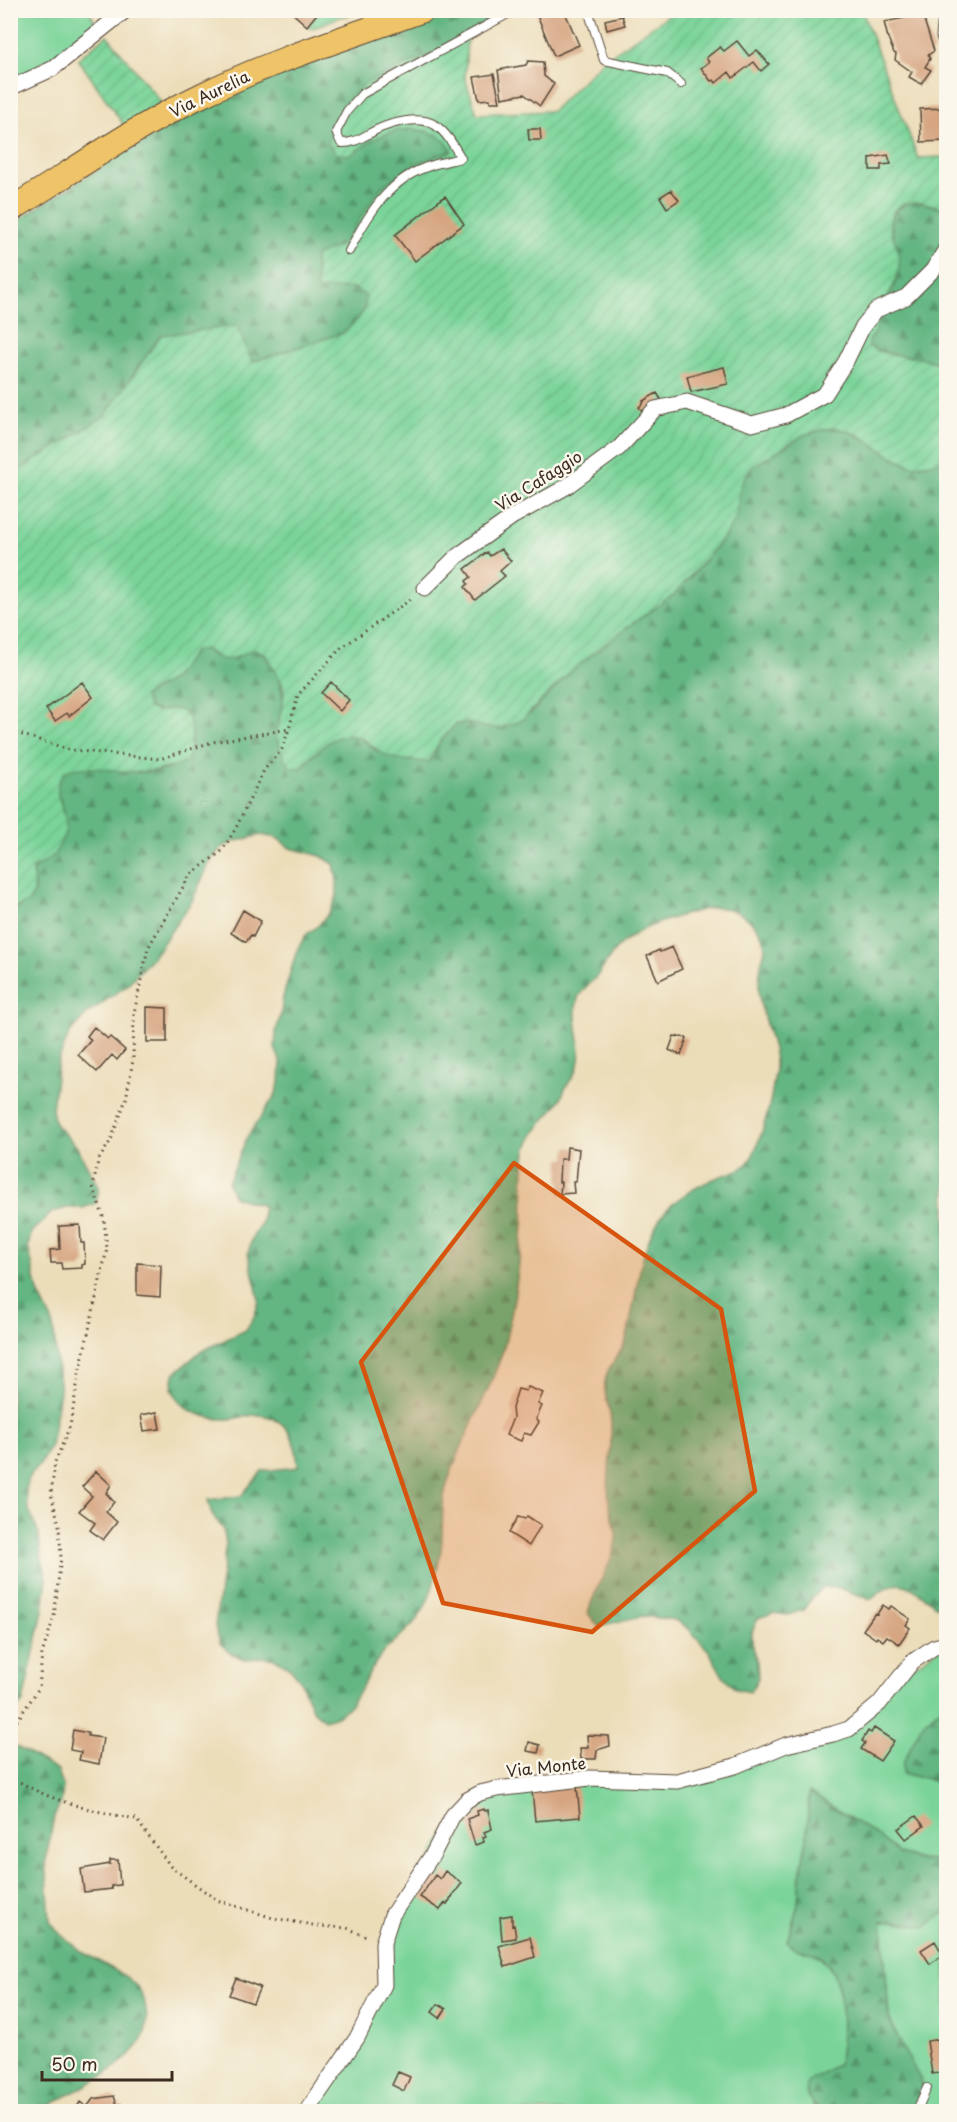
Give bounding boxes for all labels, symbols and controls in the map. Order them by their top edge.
street label: Via Aurelia [165,63,253,123]
street label: Via Cafaggio [490,444,586,516]
street label: Via Monte [505,1750,587,1782]
scale bar [42,2044,172,2082]
text: 50 m [51,2050,98,2077]

